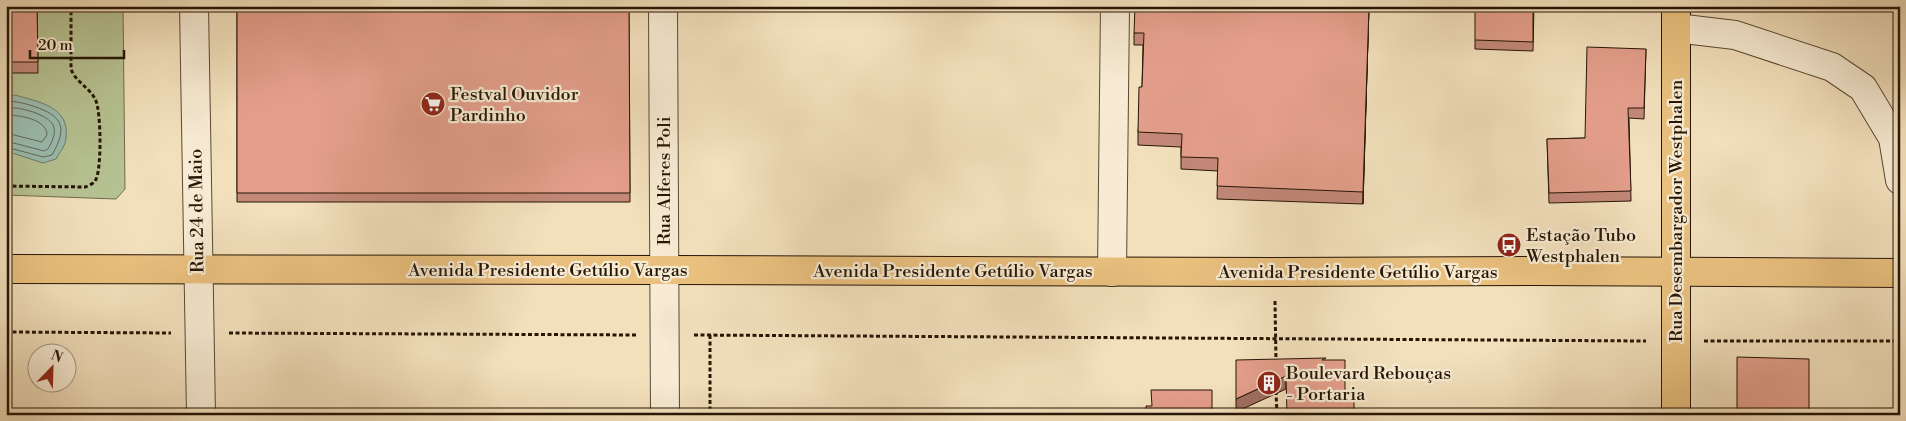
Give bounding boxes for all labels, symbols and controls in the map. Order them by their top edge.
scale bar [30,28,124,60]
text: 20 m [38,36,73,55]
street label: Rua Desembargador Westphalen [1665,79,1688,342]
place label: Festval Ouvidor Pardinho [450,83,579,127]
supermarket icon: Festval Ouvidor Pardinho [420,91,446,117]
street label: Rua Alferes Poli [653,116,676,246]
street label: Rua 24 de Maio [184,149,210,273]
place label: Estação Tubo Westphalen [1525,224,1636,268]
bus stop icon: Estação Tubo Westphalen [1496,232,1522,258]
street label: Avenida Presidente Getúlio Vargas [407,259,688,282]
street label: Avenida Presidente Getúlio Vargas [812,260,1093,283]
street label: Avenida Presidente Getúlio Vargas [1217,261,1498,284]
north arrow [28,344,78,394]
text: N [48,347,65,367]
place label: Boulevard Rebouças - Portaria [1285,362,1451,406]
building icon: Boulevard Rebouças - Portaria [1256,370,1282,396]

